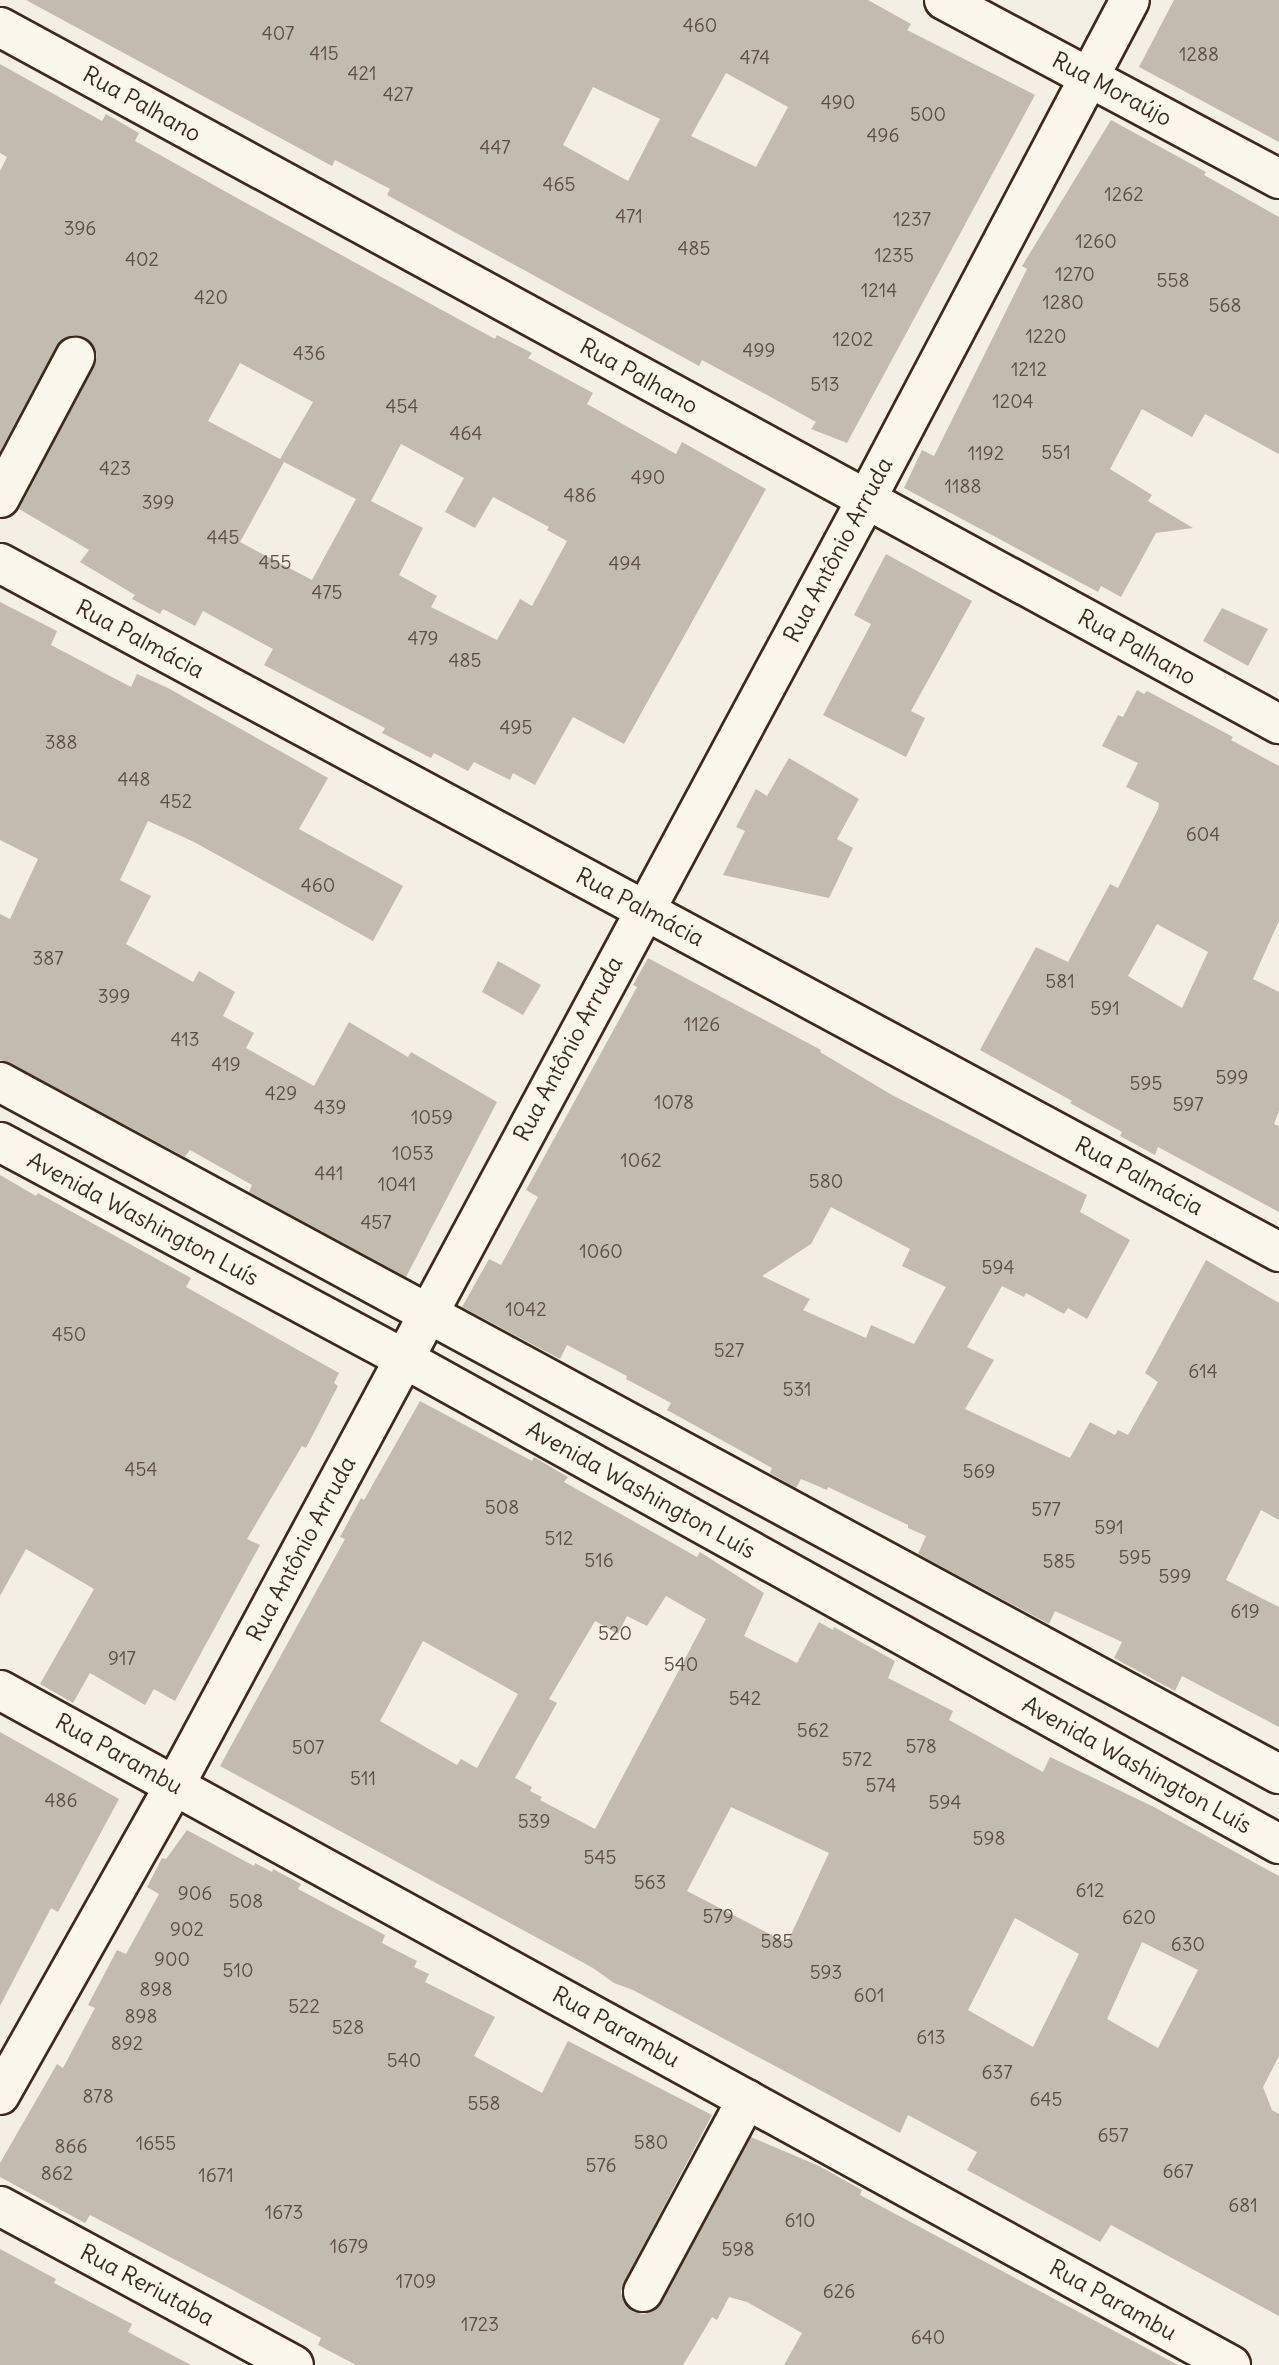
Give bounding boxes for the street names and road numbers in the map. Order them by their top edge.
street label: Rua Moraújo [1047,46,1177,132]
street label: Rua Palhano [78,60,206,148]
street label: Rua Palhano [575,332,703,420]
street label: Rua Antônio Arruda [778,453,898,647]
street label: Rua Palmácia [71,594,209,684]
street label: Rua Palhano [1073,603,1201,691]
street label: Rua Palmácia [571,862,709,952]
street label: Rua Antônio Arruda [508,952,628,1146]
street label: Rua Palmácia [1070,1131,1208,1221]
street label: Avenida Washington Luís [23,1146,263,1292]
street label: Avenida Washington Luís [522,1415,760,1565]
street label: Rua Antônio Arruda [241,1452,361,1646]
street label: Avenida Washington Luís [1018,1690,1256,1840]
street label: Rua Parambu [50,1708,188,1800]
street label: Rua Parambu [547,1981,685,2073]
street label: Rua Reriutaba [75,2238,219,2332]
street label: Rua Parambu [1044,2254,1182,2346]

